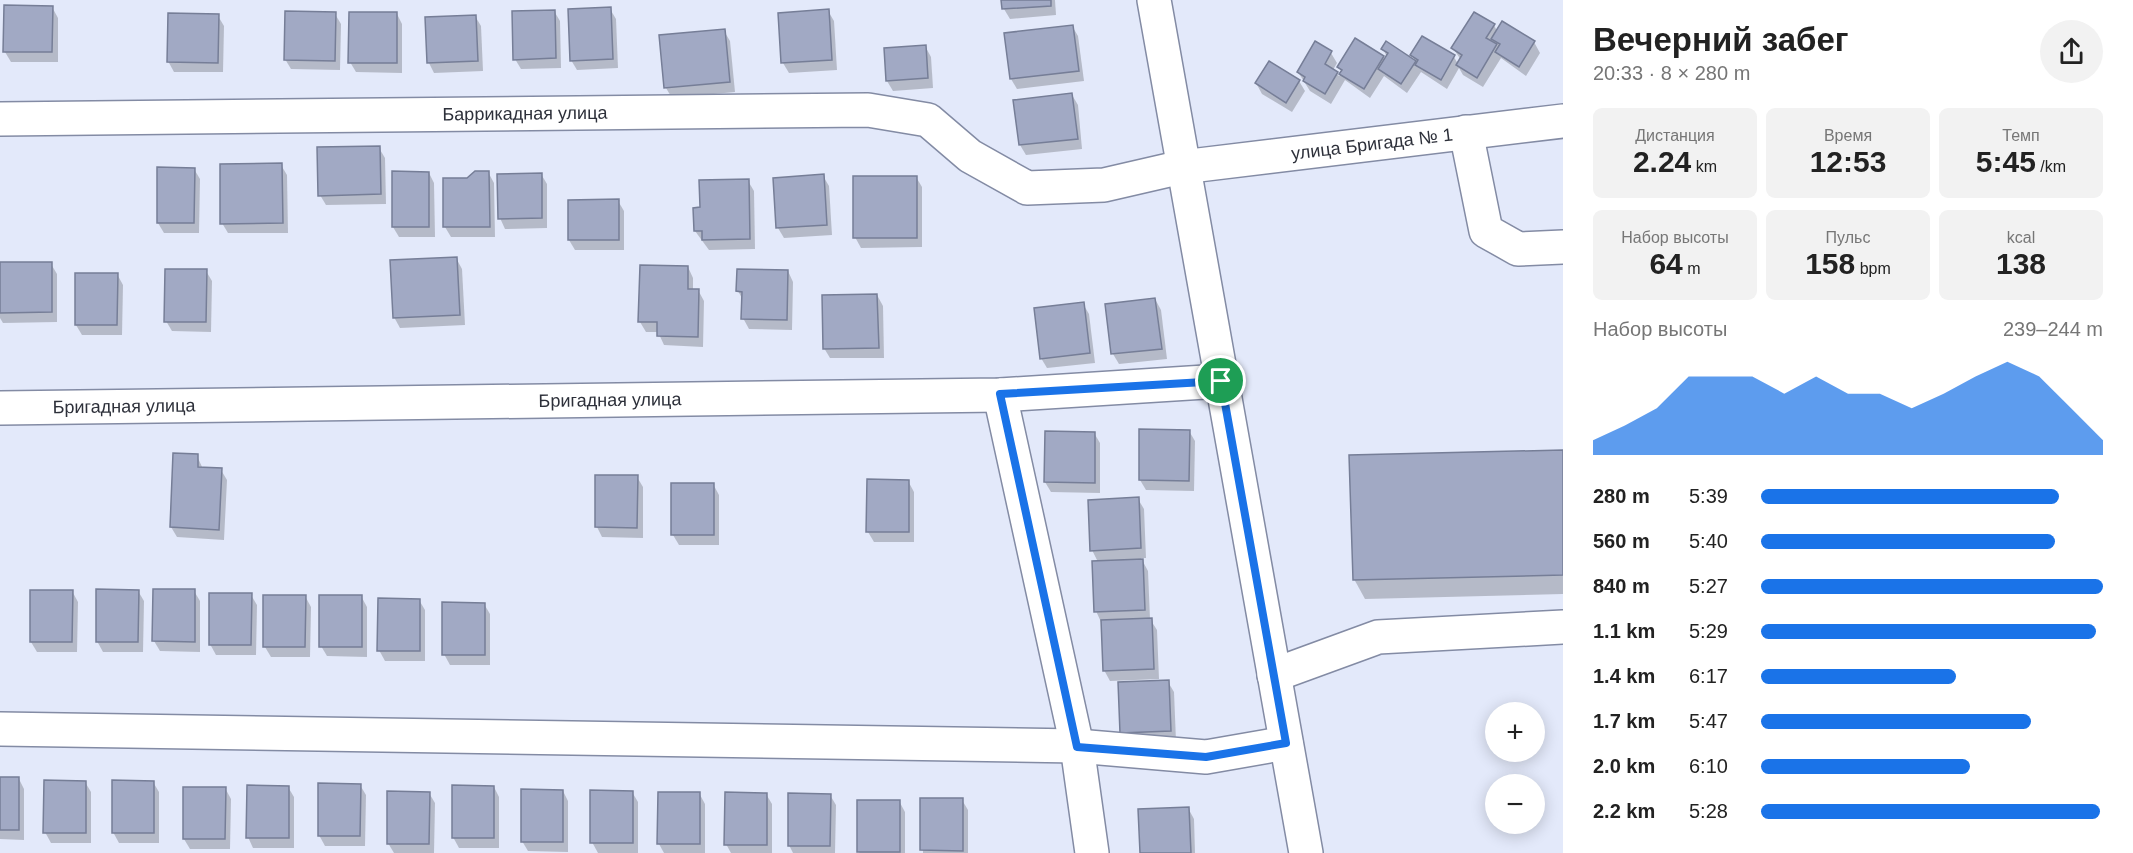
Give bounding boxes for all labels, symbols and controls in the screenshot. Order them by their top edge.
button: share [2040,20,2103,83]
text: Вечерний забег [1593,21,1849,58]
text: 20:33 · 8 × 280 m [1593,62,1750,84]
street label: Баррикадная улица [442,103,609,124]
street label: улица Бригада № 1 [1290,124,1454,164]
text: Дистанция [1635,127,1715,144]
text: Время [1824,127,1872,144]
text: Темп [2002,127,2040,144]
text: 2.24 [1633,145,1691,178]
text: 12:53 [1810,145,1886,178]
text: 5:45 [1976,145,2036,178]
text: km [1691,158,1717,175]
text: /km [2036,158,2066,175]
text: Набор высоты [1621,229,1729,246]
text: Пульс [1826,229,1870,246]
text: kcal [2007,229,2035,246]
text: 64 [1649,247,1683,280]
text: 158 [1805,247,1855,280]
text: 138 [1996,247,2046,280]
text: m [1683,260,1701,277]
text: bpm [1855,260,1891,277]
text: Набор высоты [1593,318,1727,340]
text: 239–244 m [2003,318,2103,340]
pin [1195,355,1246,406]
icon: arrive [1204,364,1237,397]
street label: Бригадная улица [538,389,682,411]
street label: Бригадная улица [52,395,197,417]
text: 280 m [1593,485,1650,507]
text: 5:39 [1689,485,1728,507]
text: 560 m [1593,530,1650,552]
text: 5:40 [1689,530,1728,552]
text: 840 m [1593,575,1650,597]
text: 5:27 [1689,575,1728,597]
text: 1.1 km [1593,620,1655,642]
text: 5:29 [1689,620,1728,642]
text: 1.4 km [1593,665,1655,687]
text: 6:17 [1689,665,1728,687]
map controls [1485,702,1545,834]
button: + [1485,702,1545,762]
text: 1.7 km [1593,710,1655,732]
text: 5:47 [1689,710,1728,732]
text: 2.0 km [1593,755,1655,777]
text: 6:10 [1689,755,1728,777]
button: − [1485,774,1545,834]
text: 2.2 km [1593,800,1655,822]
text: 5:28 [1689,800,1728,822]

